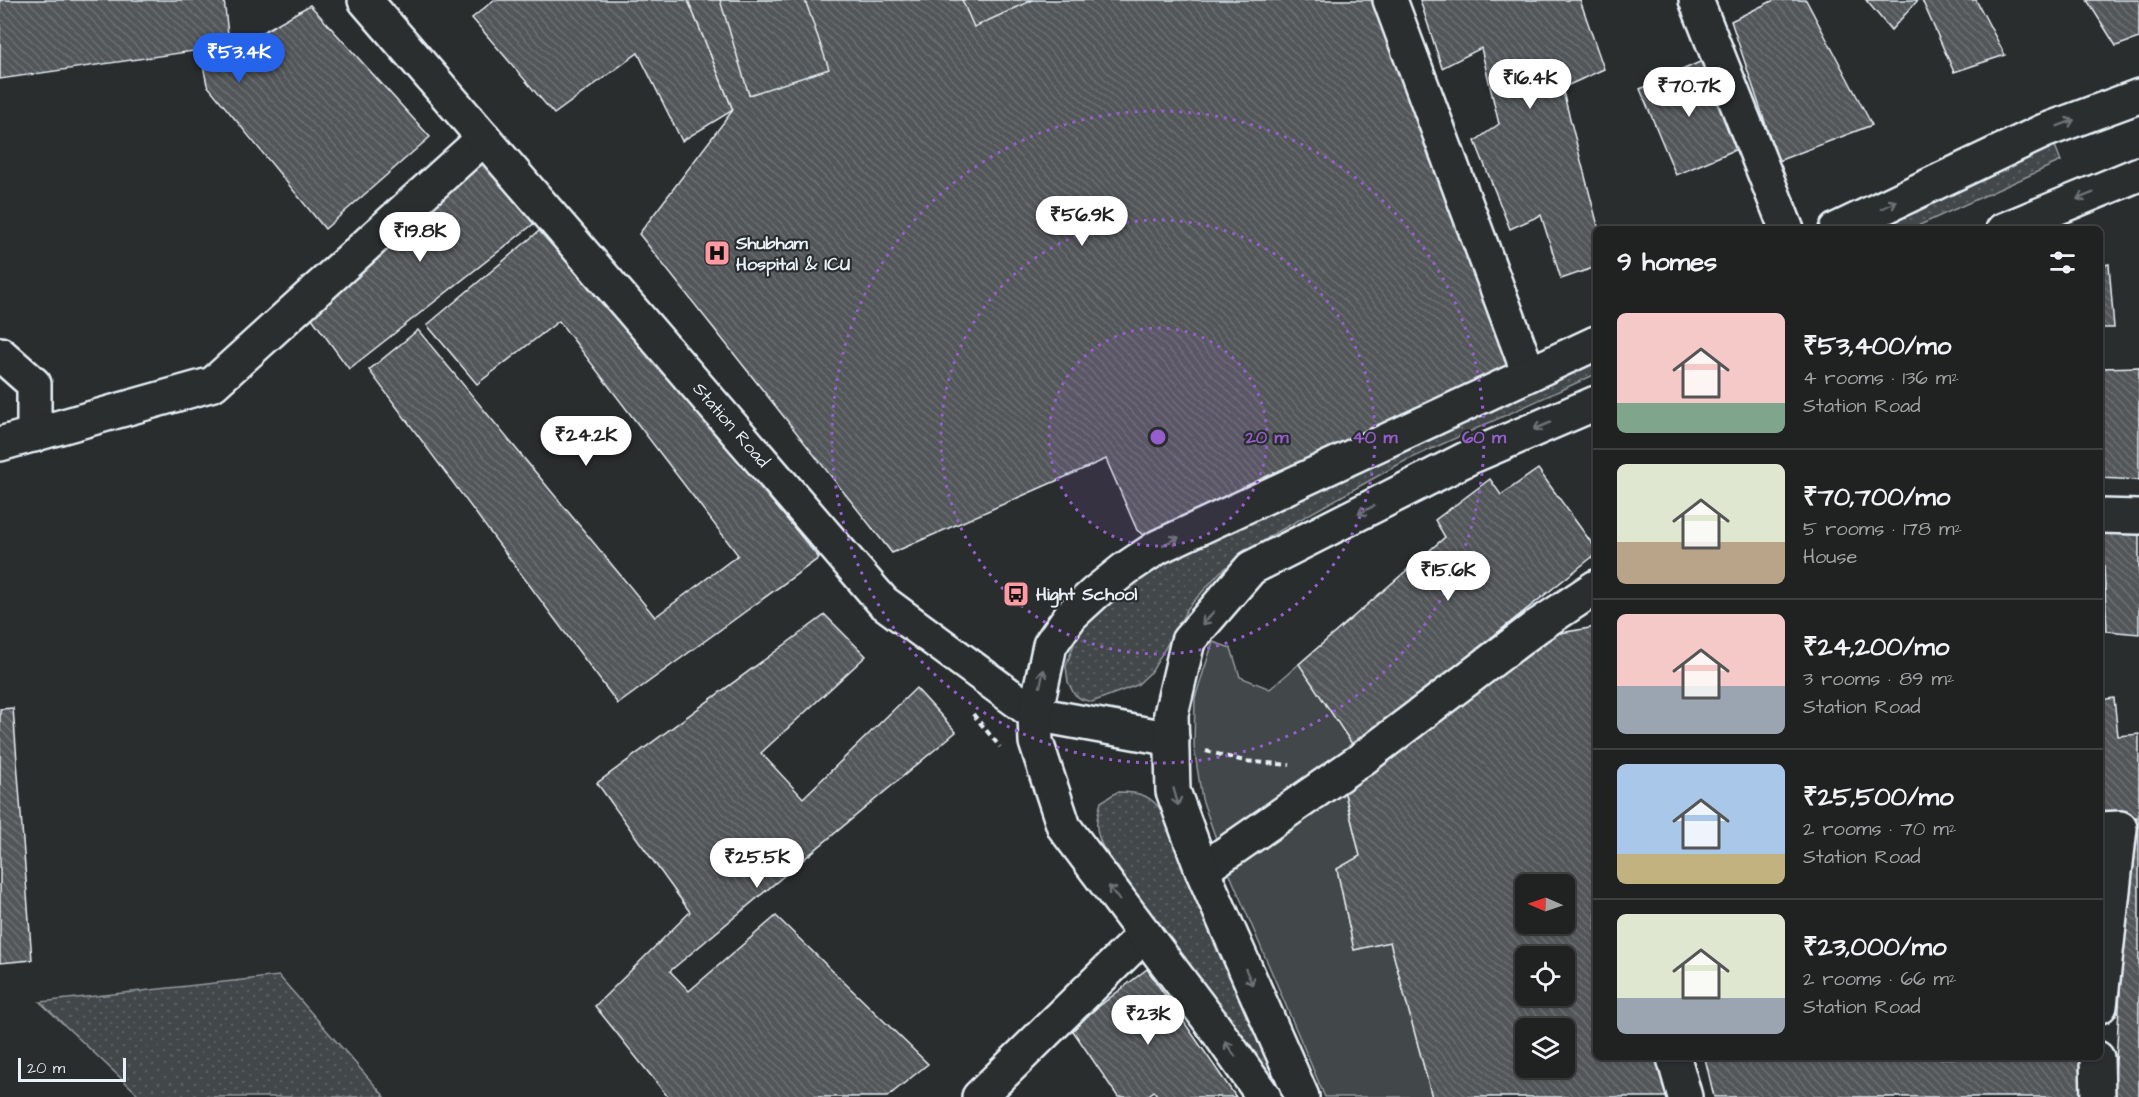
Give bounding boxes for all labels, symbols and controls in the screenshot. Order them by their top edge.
pin: ₹53.4K [190,33,288,84]
text: ₹53.4K [207,38,271,66]
pin: ₹16.4K [1481,59,1579,110]
text: ₹16.4K [1502,64,1558,92]
pin: ₹70.7K [1640,67,1738,118]
text: ₹70.7K [1657,72,1721,100]
one-way arrow [2056,117,2075,128]
one-way arrow [2076,191,2094,202]
pin: ₹56.9K [1033,196,1131,247]
one-way arrow [1880,198,1898,210]
text: ₹56.9K [1050,201,1114,229]
pin: ₹19.8K [371,212,469,263]
text: ₹19.8K [393,217,447,245]
place label: Shubham Hospital & ICU [735,231,850,277]
hospital icon: Shubham Hospital & ICU [702,238,732,268]
text: 9 homes [1617,244,1717,280]
icon: filters [2046,246,2079,279]
text: ₹53,400/mo [1803,328,1951,364]
icon: home [1665,337,1737,409]
text: 4 rooms · 136 m² [1803,364,1959,392]
street label: Station Road [687,377,775,473]
text: Station Road [1803,392,1920,420]
pin: ₹24.2K [537,416,635,467]
text: ₹24.2K [555,421,617,449]
one-way arrow [1534,421,1552,432]
text: 20 m [1245,425,1289,450]
text: 40 m [1353,425,1398,450]
text: 60 m [1462,425,1507,450]
centre of rings [1148,427,1168,447]
text: ₹70,700/mo [1803,479,1950,515]
icon: home [1665,488,1737,560]
one-way arrow [1358,504,1376,516]
text: 5 rooms · 178 m² [1803,515,1962,543]
one-way arrow [1162,535,1180,547]
text: House [1803,543,1857,571]
pin: ₹15.6K [1399,551,1497,602]
text: ₹15.6K [1420,556,1476,584]
bus stop icon: Hight School [1001,579,1031,609]
place label: Hight School [1036,582,1137,608]
one-way arrow [1201,610,1215,625]
text: ₹24,200/mo [1803,629,1949,665]
icon: home [1665,638,1737,710]
text: 3 rooms · 89 m² [1803,665,1955,693]
one-way arrow [1037,669,1049,688]
text: Station Road [1803,693,1920,721]
text: ₹25,500/mo [1803,779,1954,815]
one-way arrow [1171,787,1182,806]
icon: home [1665,788,1737,860]
text: 2 rooms · 70 m² [1803,815,1956,843]
pin: ₹25.5K [708,838,806,889]
text: ₹25.5K [724,843,790,871]
text: Station Road [1803,843,1920,871]
north arrow [1515,874,1575,934]
map controls [1515,874,1575,1078]
one-way arrow [1108,885,1120,901]
text: ₹23,000/mo [1803,929,1947,965]
icon: home [1665,938,1737,1010]
button: locate [1515,946,1575,1006]
text: 2 rooms · 66 m² [1803,965,1957,993]
one-way arrow [1244,968,1256,986]
text: Station Road [1803,993,1920,1021]
pin: ₹23K [1112,995,1184,1046]
text: ₹23K [1125,1000,1171,1028]
button: layers [1515,1018,1575,1078]
one-way arrow [1224,1042,1236,1058]
scale bar [18,1055,126,1082]
text: 20 m [27,1057,65,1079]

